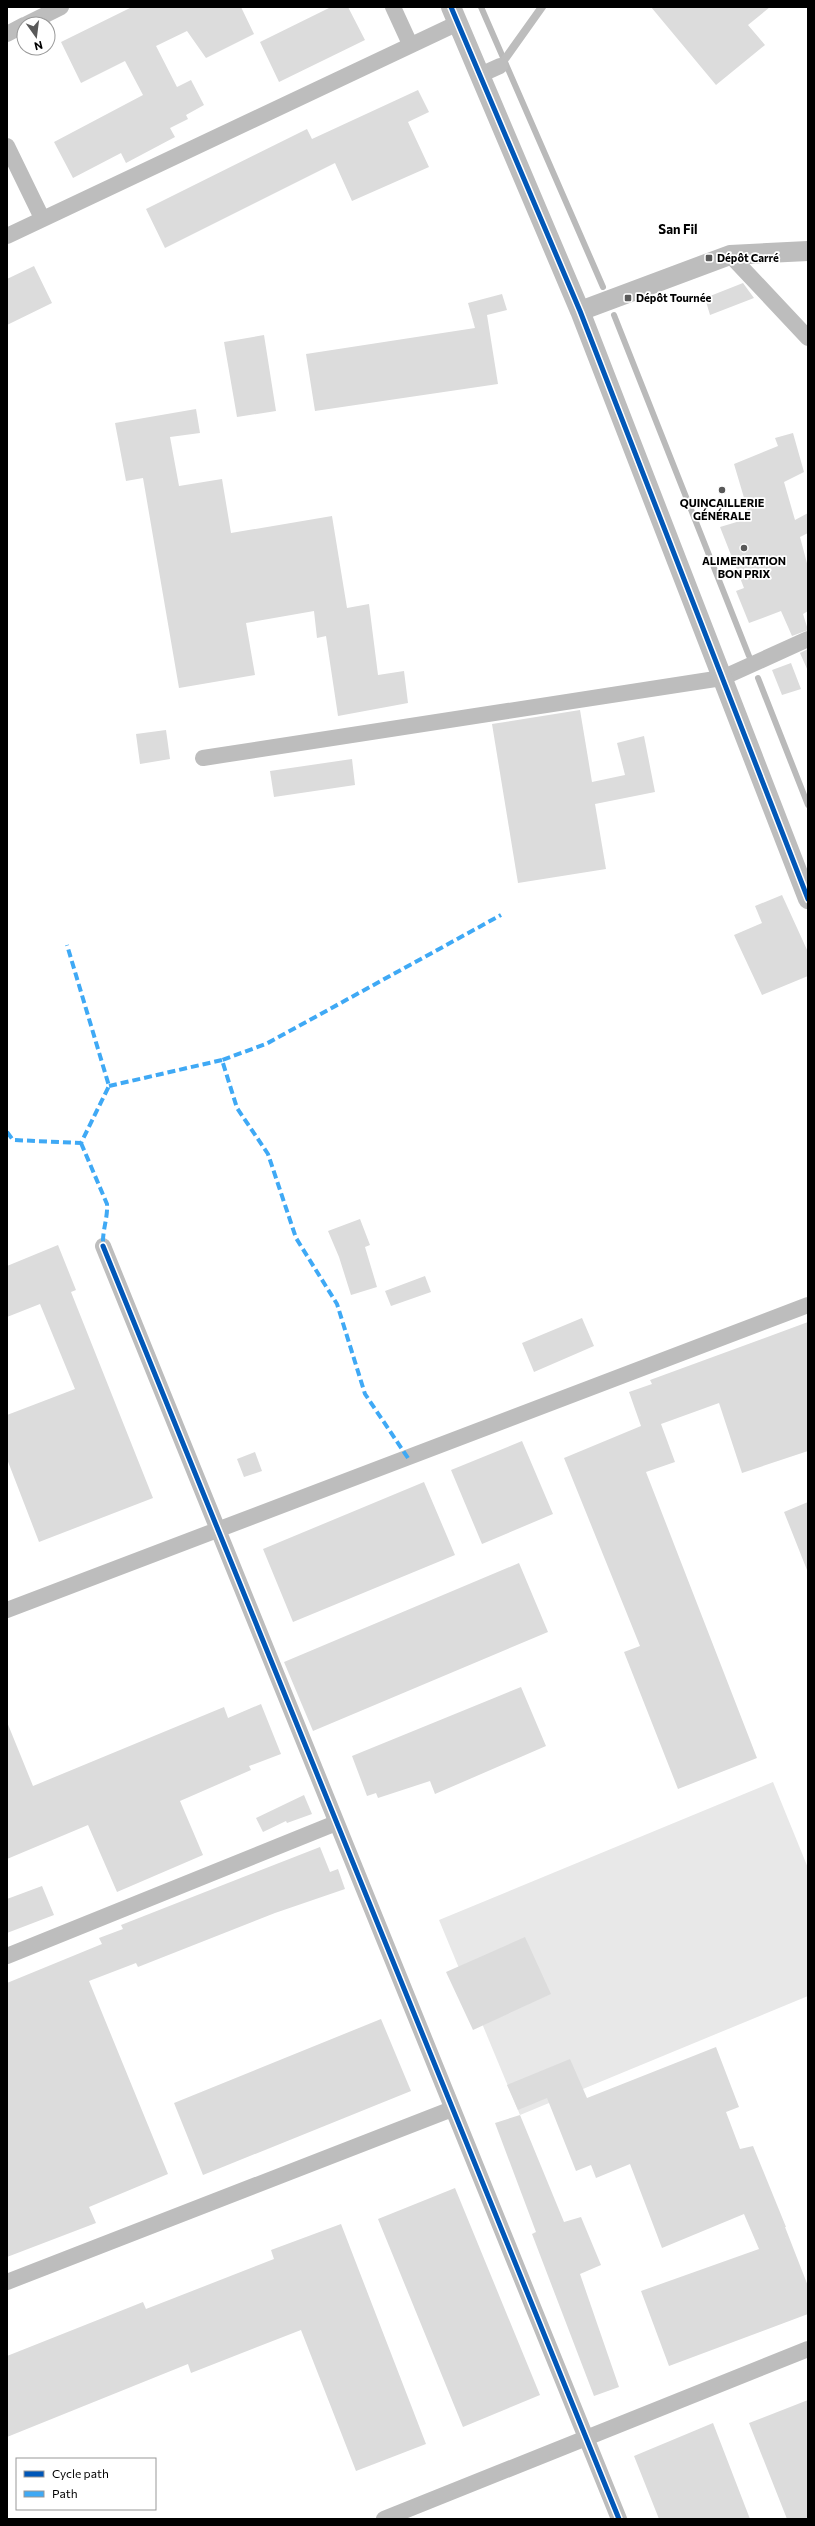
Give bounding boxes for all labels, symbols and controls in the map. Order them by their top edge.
north arrow [16,16,56,56]
text: N [33,39,44,53]
district label: San Fil [658,221,698,237]
place label: Dépôt Carré [717,251,779,264]
marker: Dépôt Carré [704,253,714,263]
place label: Dépôt Tournée [636,291,711,304]
marker: Dépôt Tournée [623,293,633,303]
marker: QUINCAILLERIE GÉNÉRALE [717,485,727,495]
place label: QUINCAILLERIE GÉNÉRALE [680,496,765,522]
marker: ALIMENTATION BON PRIX [739,543,749,553]
place label: ALIMENTATION BON PRIX [702,554,786,580]
legend [16,2458,156,2510]
text: Cycle path [52,2466,109,2480]
text: Path [52,2486,78,2500]

